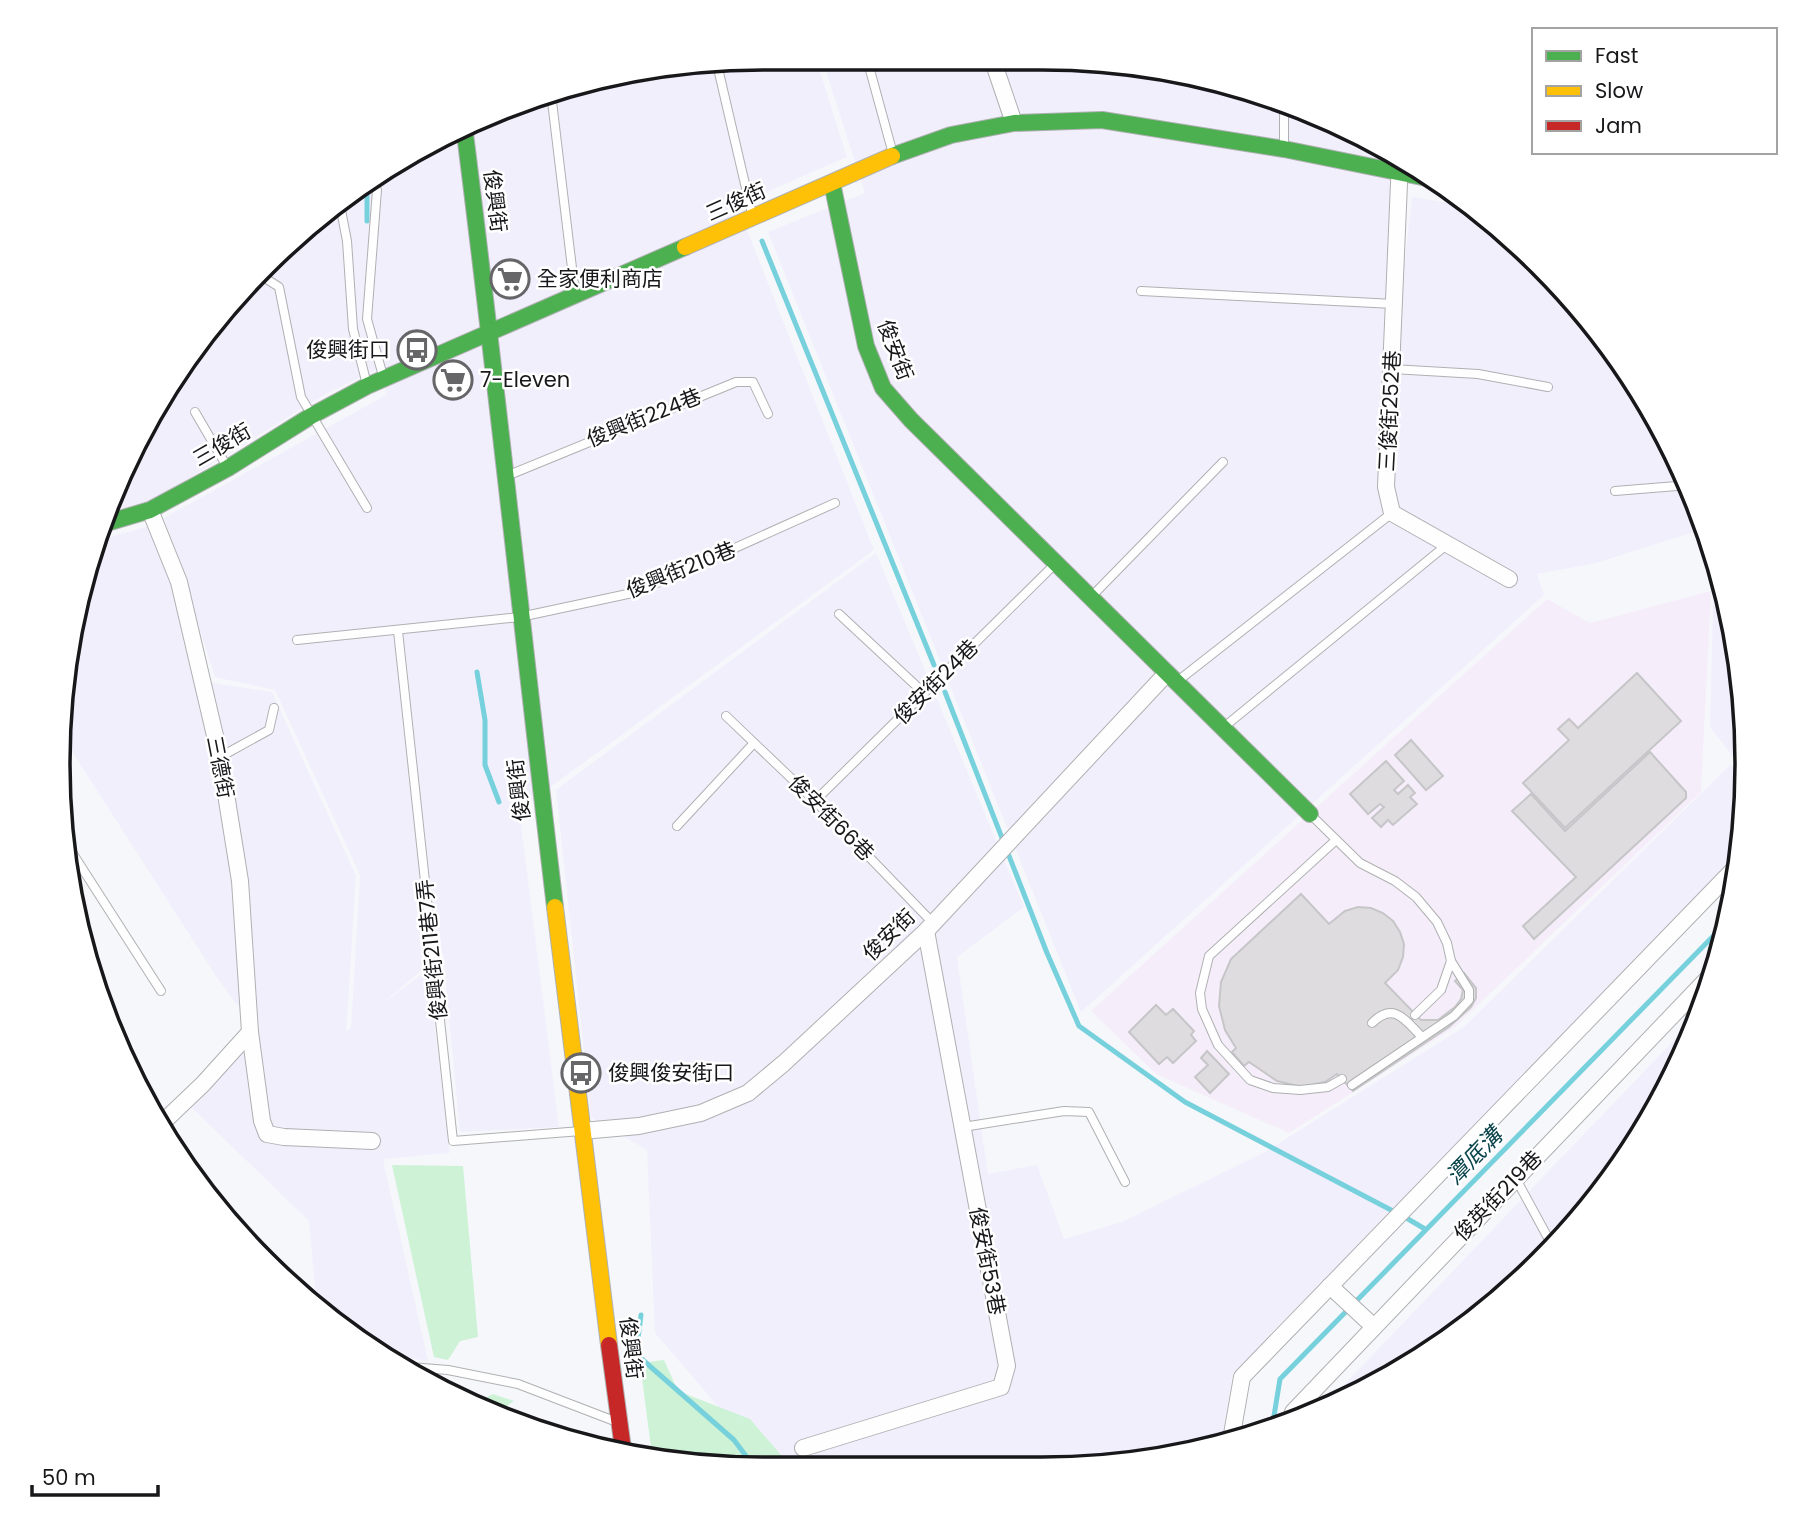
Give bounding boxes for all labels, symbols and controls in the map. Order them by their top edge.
legend [1532,28,1777,154]
text: Fast [1595,41,1638,70]
text: Slow [1595,76,1643,105]
text: Jam [1595,111,1642,140]
street label: 俊興街 [477,168,514,234]
street label: 三俊街 [701,175,770,228]
supermarket icon: 全家便利商店 [489,258,531,300]
place label: 全家便利商店 [537,264,663,293]
street label: 俊安街 [871,315,920,384]
bus stop icon: 俊興街口 [396,329,438,371]
place label: 俊興街口 [306,335,390,364]
street label: 三俊街252巷 [1372,350,1407,472]
supermarket icon: 7-Eleven [432,359,474,401]
place label: 7-Eleven [480,365,570,394]
street label: 俊興街224巷 [582,381,706,454]
street label: 三俊街 [187,416,256,473]
street label: 俊興街210巷 [622,534,740,605]
street label: 俊安街24巷 [887,633,985,731]
street label: 三德街 [200,733,241,801]
street label: 俊興街 [500,757,537,823]
street label: 俊安街66巷 [782,768,881,867]
street label: 俊興街211巷7弄 [410,878,453,1022]
street label: 俊安街 [856,902,921,967]
bus stop icon: 俊興俊安街口 [560,1052,602,1094]
place label: 俊興俊安街口 [608,1058,734,1087]
water label: 潭底溝 [1439,1118,1512,1192]
street label: 俊英街219巷 [1447,1144,1548,1247]
street label: 俊安街53巷 [963,1204,1012,1317]
street label: 俊興街 [613,1315,650,1381]
scale bar [32,1454,158,1498]
text: 50 m [42,1463,96,1492]

